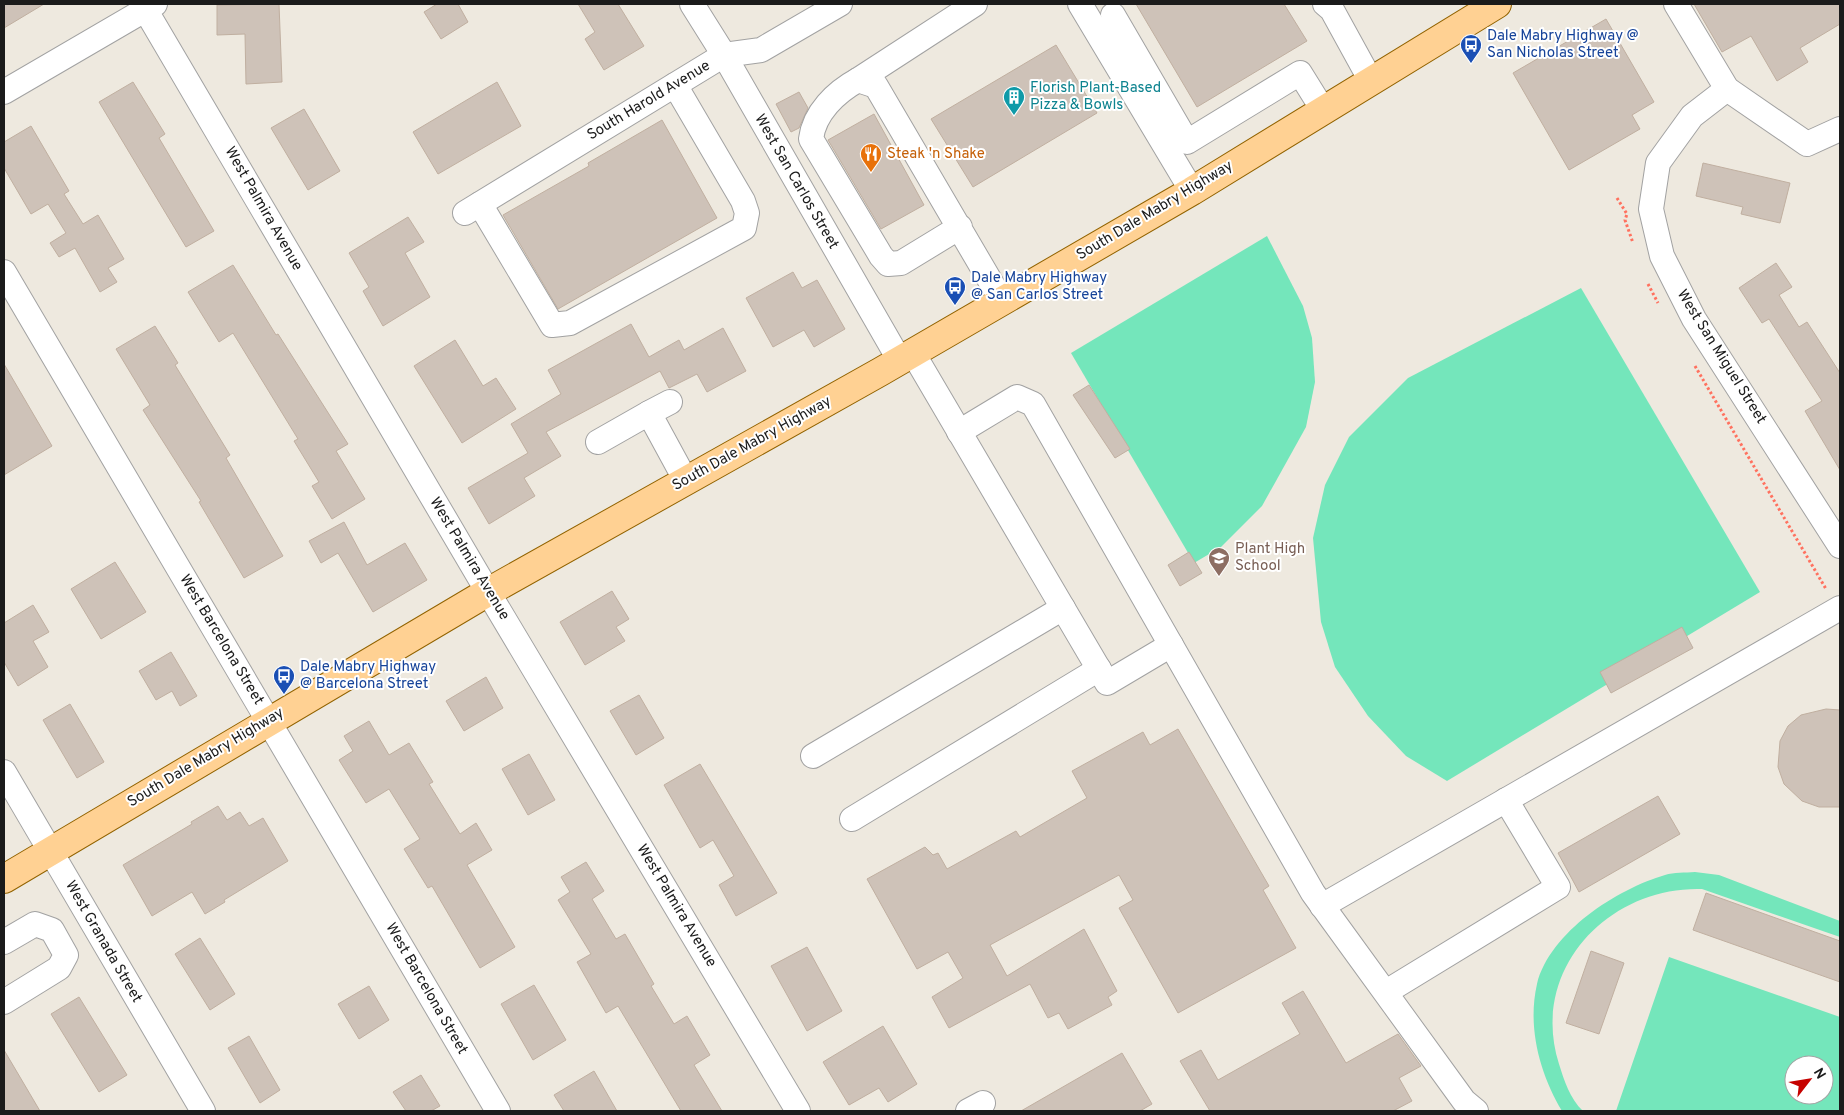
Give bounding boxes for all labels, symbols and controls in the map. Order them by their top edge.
place label: Dale Mabry Highway @ San Nicholas Street [1487,27,1639,63]
bus stop icon: Dale Mabry Highway @ San Nicholas Street [1459,33,1483,64]
street label: South Harold Avenue [584,57,714,145]
place label: Florish Plant-Based Pizza & Bowls [1030,79,1161,115]
building icon: Florish Plant-Based Pizza & Bowls [1002,85,1026,116]
street label: West San Carlos Street [750,111,842,253]
restaurant icon: Steak 'n Shake [859,142,883,173]
street label: West Palmira Avenue [220,144,306,274]
place label: Steak 'n Shake [887,145,985,164]
street label: South Dale Mabry Highway [1073,157,1237,265]
place label: Dale Mabry Highway @ San Carlos Street [971,269,1107,305]
bus stop icon: Dale Mabry Highway @ San Carlos Street [943,275,967,306]
street label: West San Miguel Street [1672,286,1770,428]
street label: South Dale Mabry Highway [669,392,835,496]
street label: West Palmira Avenue [425,494,513,624]
place label: Plant High School [1235,540,1305,576]
school or university icon: Plant High School [1207,546,1231,577]
street label: West Barcelona Street [174,571,268,709]
place label: Dale Mabry Highway @ Barcelona Street [300,658,436,694]
bus stop icon: Dale Mabry Highway @ Barcelona Street [272,664,296,695]
street label: South Dale Mabry Highway [124,704,288,812]
street label: West Palmira Avenue [632,841,720,971]
street label: West Granada Street [60,877,146,1007]
street label: West Barcelona Street [381,920,471,1058]
north arrow [1784,1055,1834,1105]
text: N [1809,1065,1829,1083]

